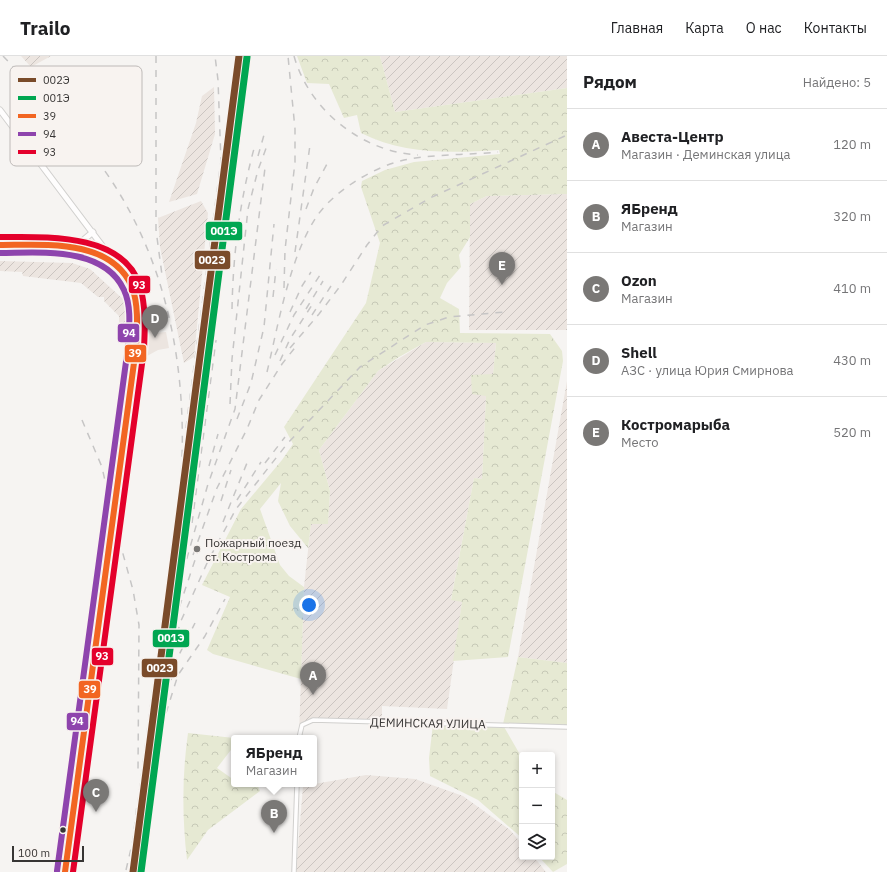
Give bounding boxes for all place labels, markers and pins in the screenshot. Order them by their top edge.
pin: E [489,252,515,285]
pin: D [142,305,168,338]
place label: Пожарный поезд ст. Кострома [205,535,301,564]
marker: Пожарный поезд ст. Кострома [192,544,202,554]
pin: A [300,662,326,695]
pin: C [83,779,109,812]
pin: B [261,800,287,833]
unlabelled marker [58,825,68,835]

